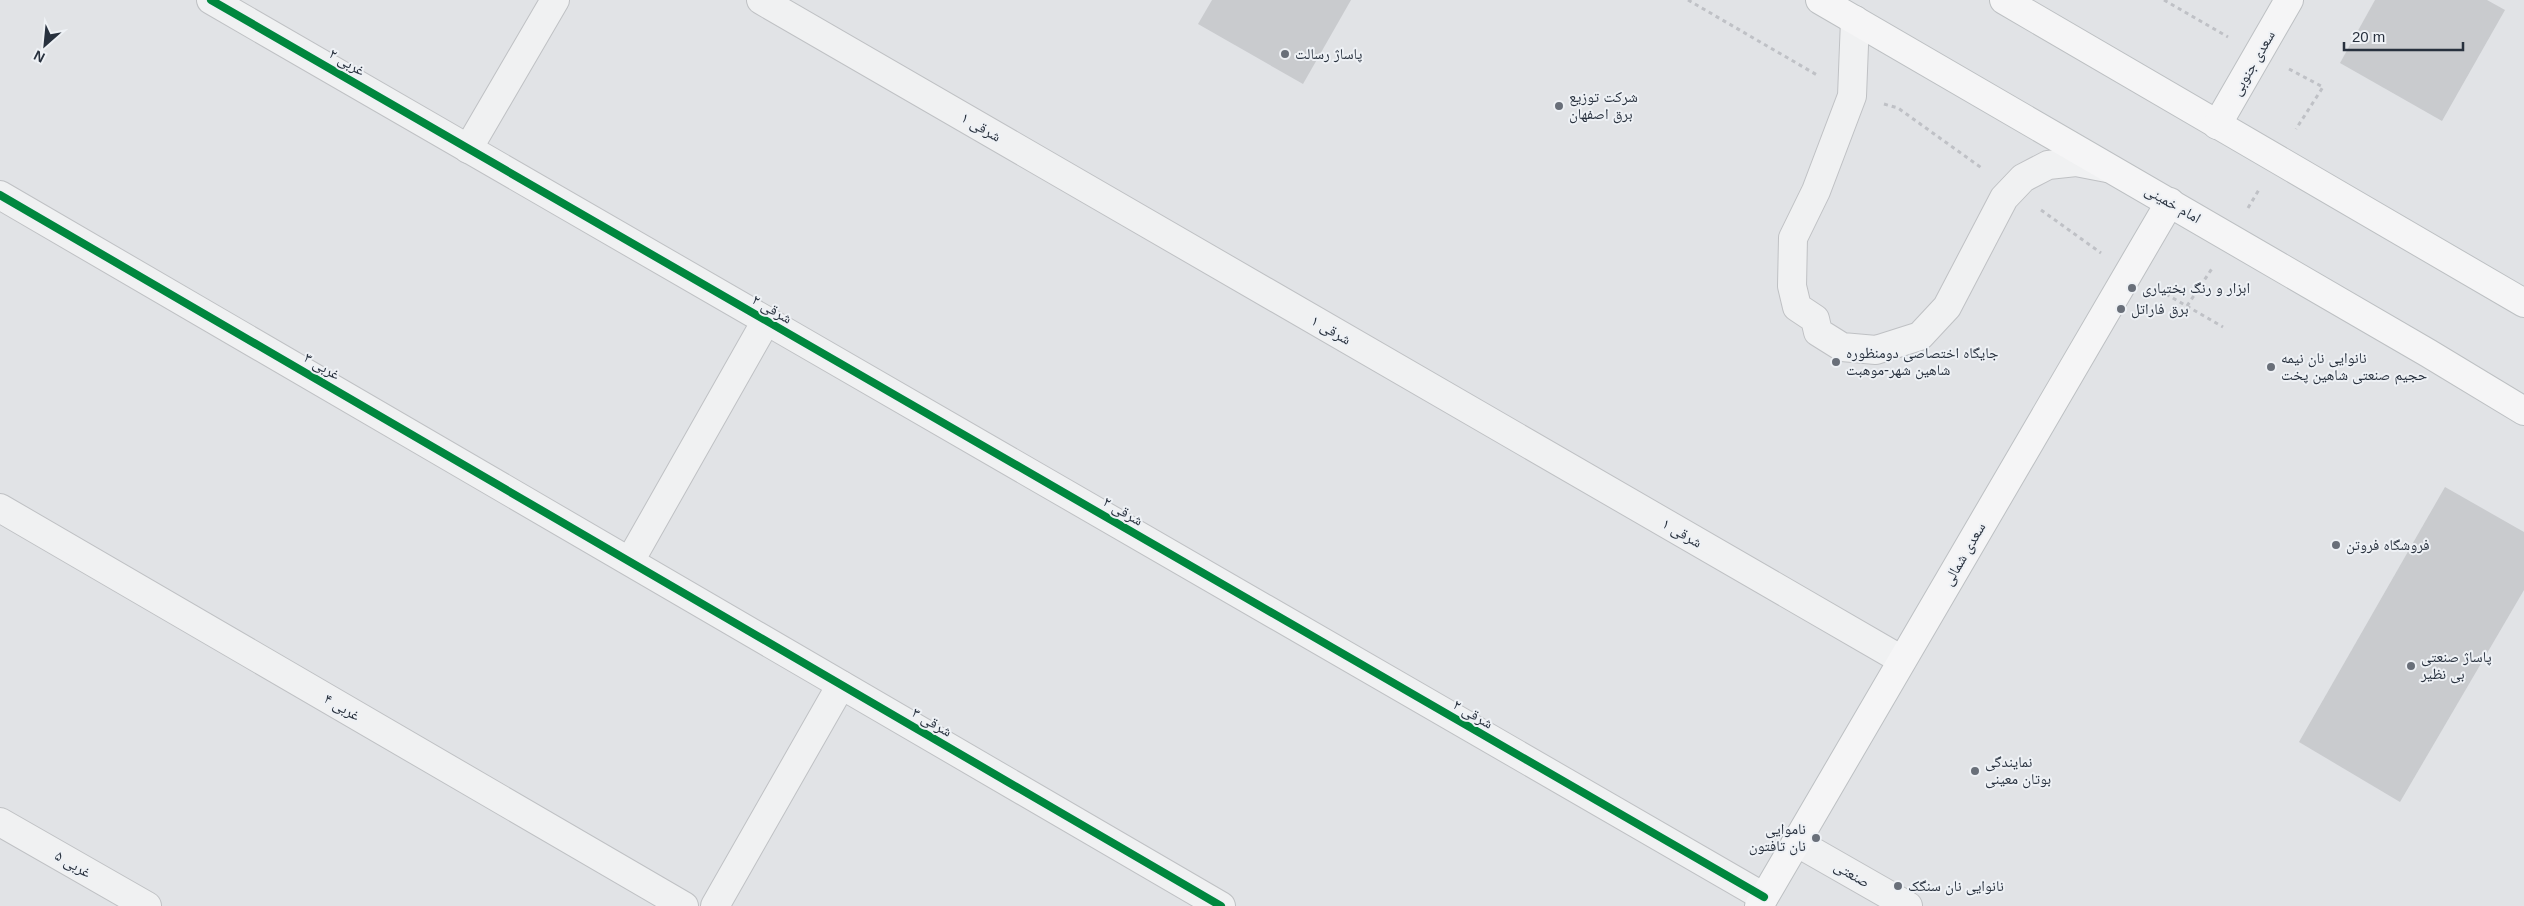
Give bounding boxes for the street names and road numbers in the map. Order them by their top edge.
street label: سعدی جنوبی [2227,27,2280,99]
street label: ۲ غربی [325,44,369,81]
street label: ۱ شرقی [957,108,1004,147]
street label: امام خمینی [2141,181,2204,228]
street label: ۲ شرقی [748,290,795,329]
street label: ۱ شرقی [1307,311,1354,350]
street label: ۳ غربی [300,348,344,385]
street label: ۲ شرقی [1099,492,1146,531]
street label: ۱ شرقی [1658,514,1705,553]
street label: سعدی شمالی [1939,519,1990,589]
street label: ۴ غربی [320,689,364,726]
street label: ۲ شرقی [1449,695,1496,734]
street label: ۳ شرقی [908,703,955,742]
street label: ۵ غربی [51,846,95,883]
street label: صنعتی [1831,857,1873,892]

